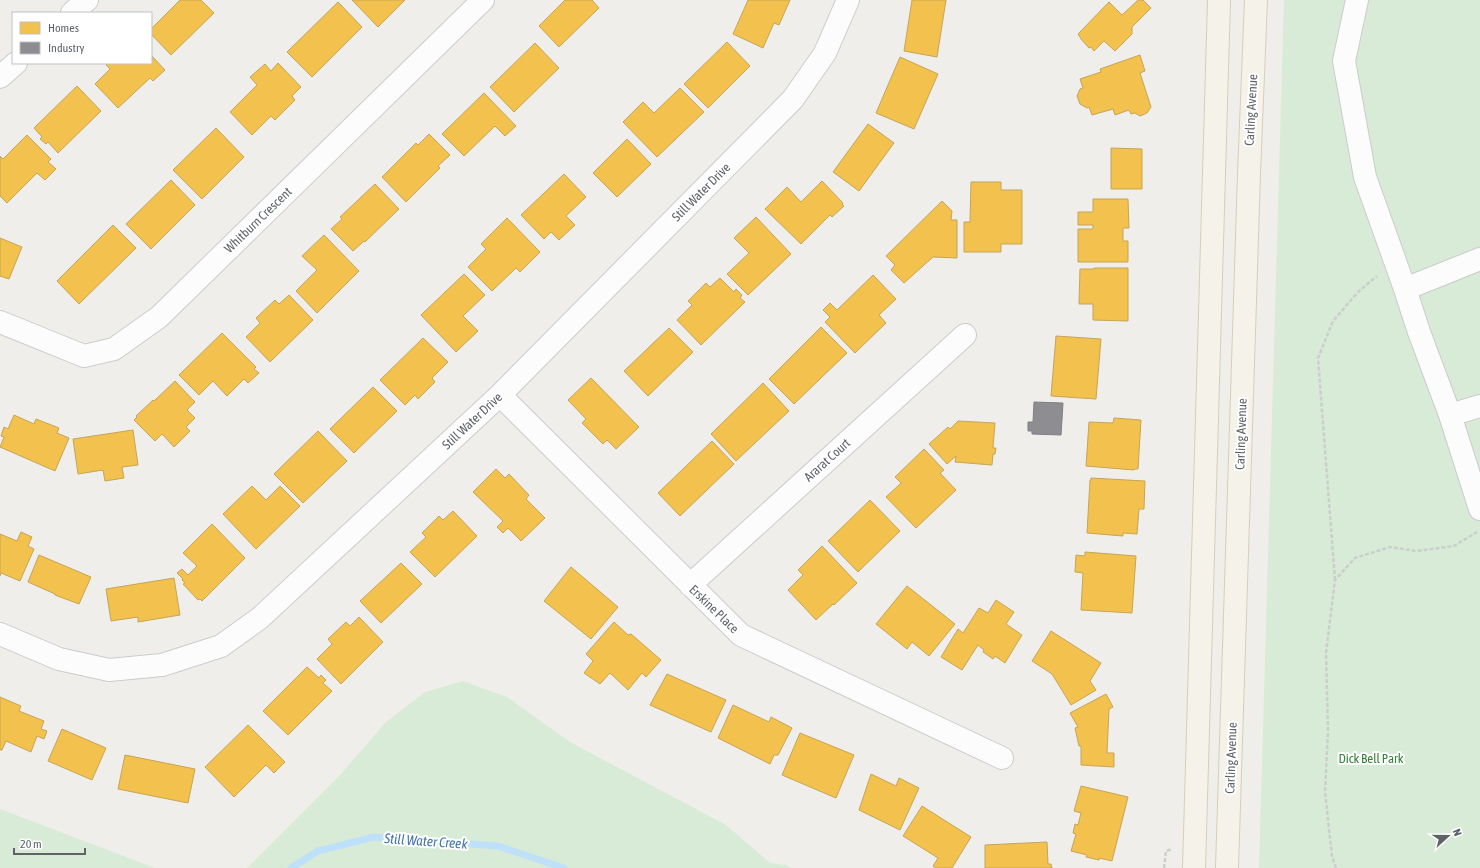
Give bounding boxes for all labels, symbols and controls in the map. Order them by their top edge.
legend [12,12,152,64]
text: Homes [48,21,79,35]
text: Industry [48,41,85,55]
street label: Carling Avenue [1242,74,1260,146]
street label: Still Water Drive [669,160,733,224]
street label: Whitburn Crescent [221,184,295,256]
street label: Still Water Drive [439,389,505,453]
street label: Carling Avenue [1232,398,1250,470]
street label: Ararat Court [801,435,853,485]
street label: Erskine Place [686,582,742,636]
street label: Carling Avenue [1222,722,1240,794]
park label: Dick Bell Park [1338,751,1404,766]
north arrow [1428,816,1468,856]
text: N [1451,827,1464,838]
scale bar [14,830,85,856]
water label: Still Water Creek [383,830,469,852]
text: 20 m [20,837,42,851]

